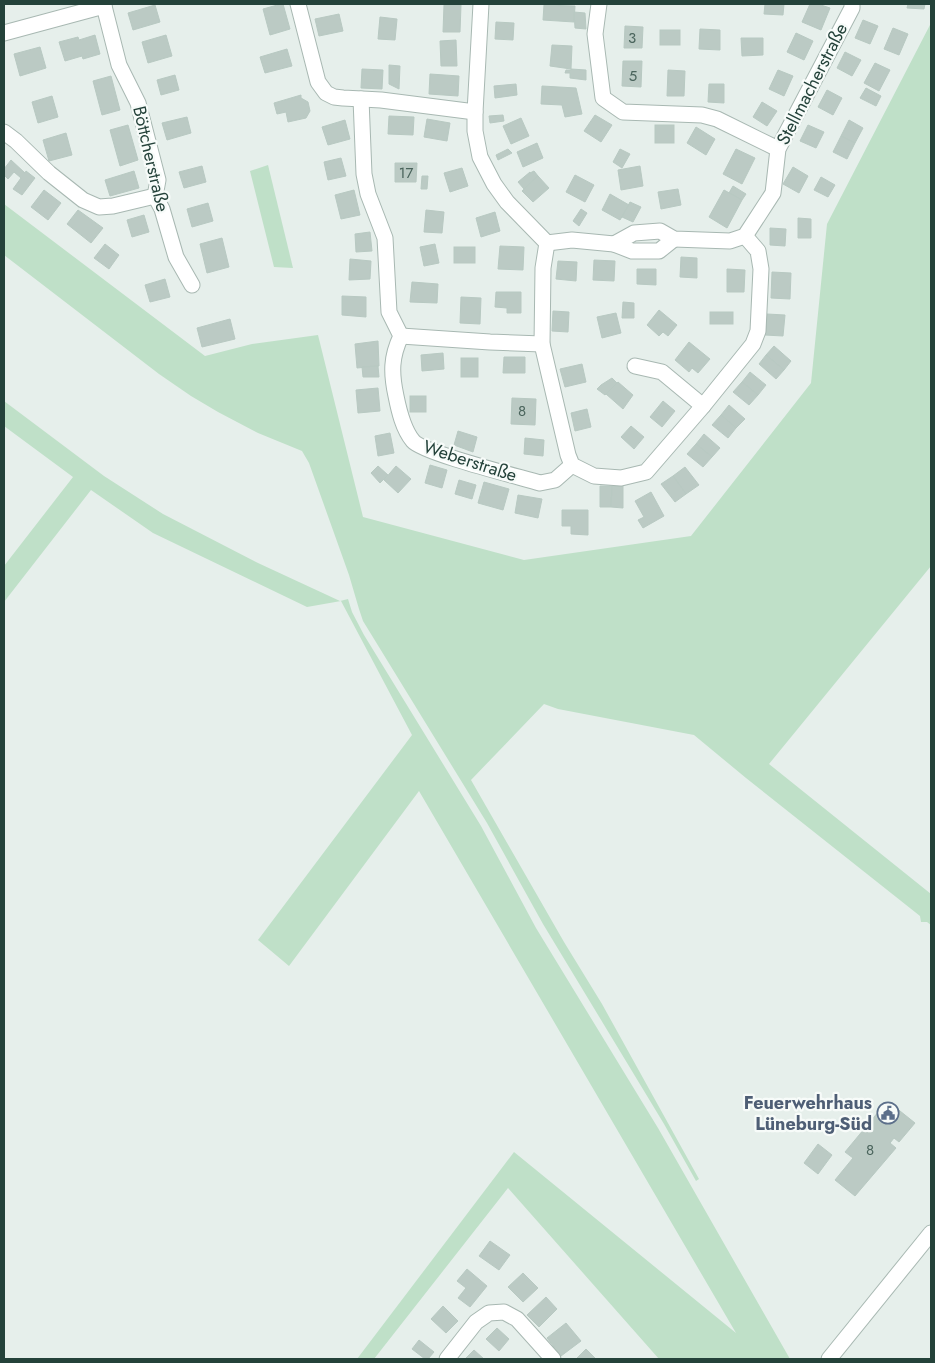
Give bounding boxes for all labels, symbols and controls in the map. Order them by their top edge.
street label: Stellmacherstraße [770,18,854,150]
house number: 3 [628,27,636,49]
house number: 5 [629,65,637,87]
street label: Böttcherstraße [126,104,176,214]
house number: 17 [399,162,413,184]
house number: 8 [518,400,526,422]
street label: Weberstraße [420,434,520,488]
place label: Feuerwehrhaus Lüneburg-Süd [744,1090,872,1137]
public building icon: Feuerwehrhaus Lüneburg-Süd [876,1101,900,1125]
house number: 8 [866,1139,874,1161]

